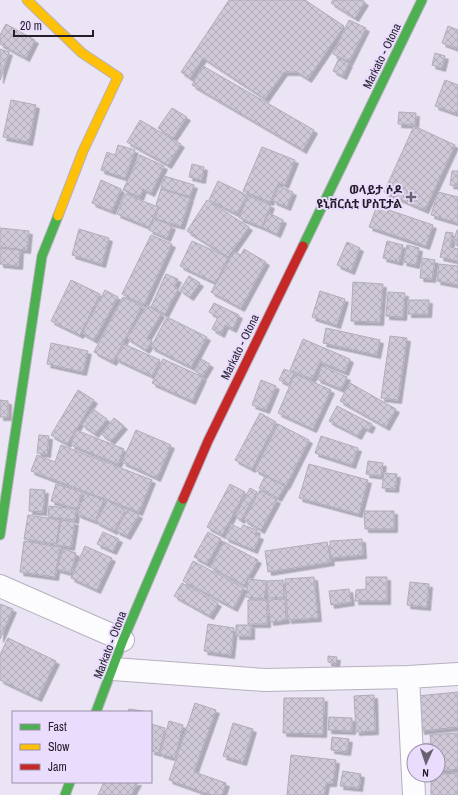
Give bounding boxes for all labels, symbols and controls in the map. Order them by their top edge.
scale bar [14,12,93,38]
text: 20 m [20,18,42,34]
street label: Markato - Otona [359,20,405,91]
place label: ወላይታ ሶዶ ዩኒቨርሲቲ ሆስፒታል [317,182,402,212]
marker: ወላይታ ሶዶ ዩኒቨርሲቲ ሆስፒታል [405,191,417,203]
street label: Markato - Otona [217,311,263,382]
street label: Markato - Otona [90,608,130,681]
legend [12,711,152,783]
text: Fast [48,719,67,735]
text: Slow [48,739,70,755]
north arrow [406,743,446,783]
text: Jam [48,759,67,775]
text: N [422,766,429,780]

